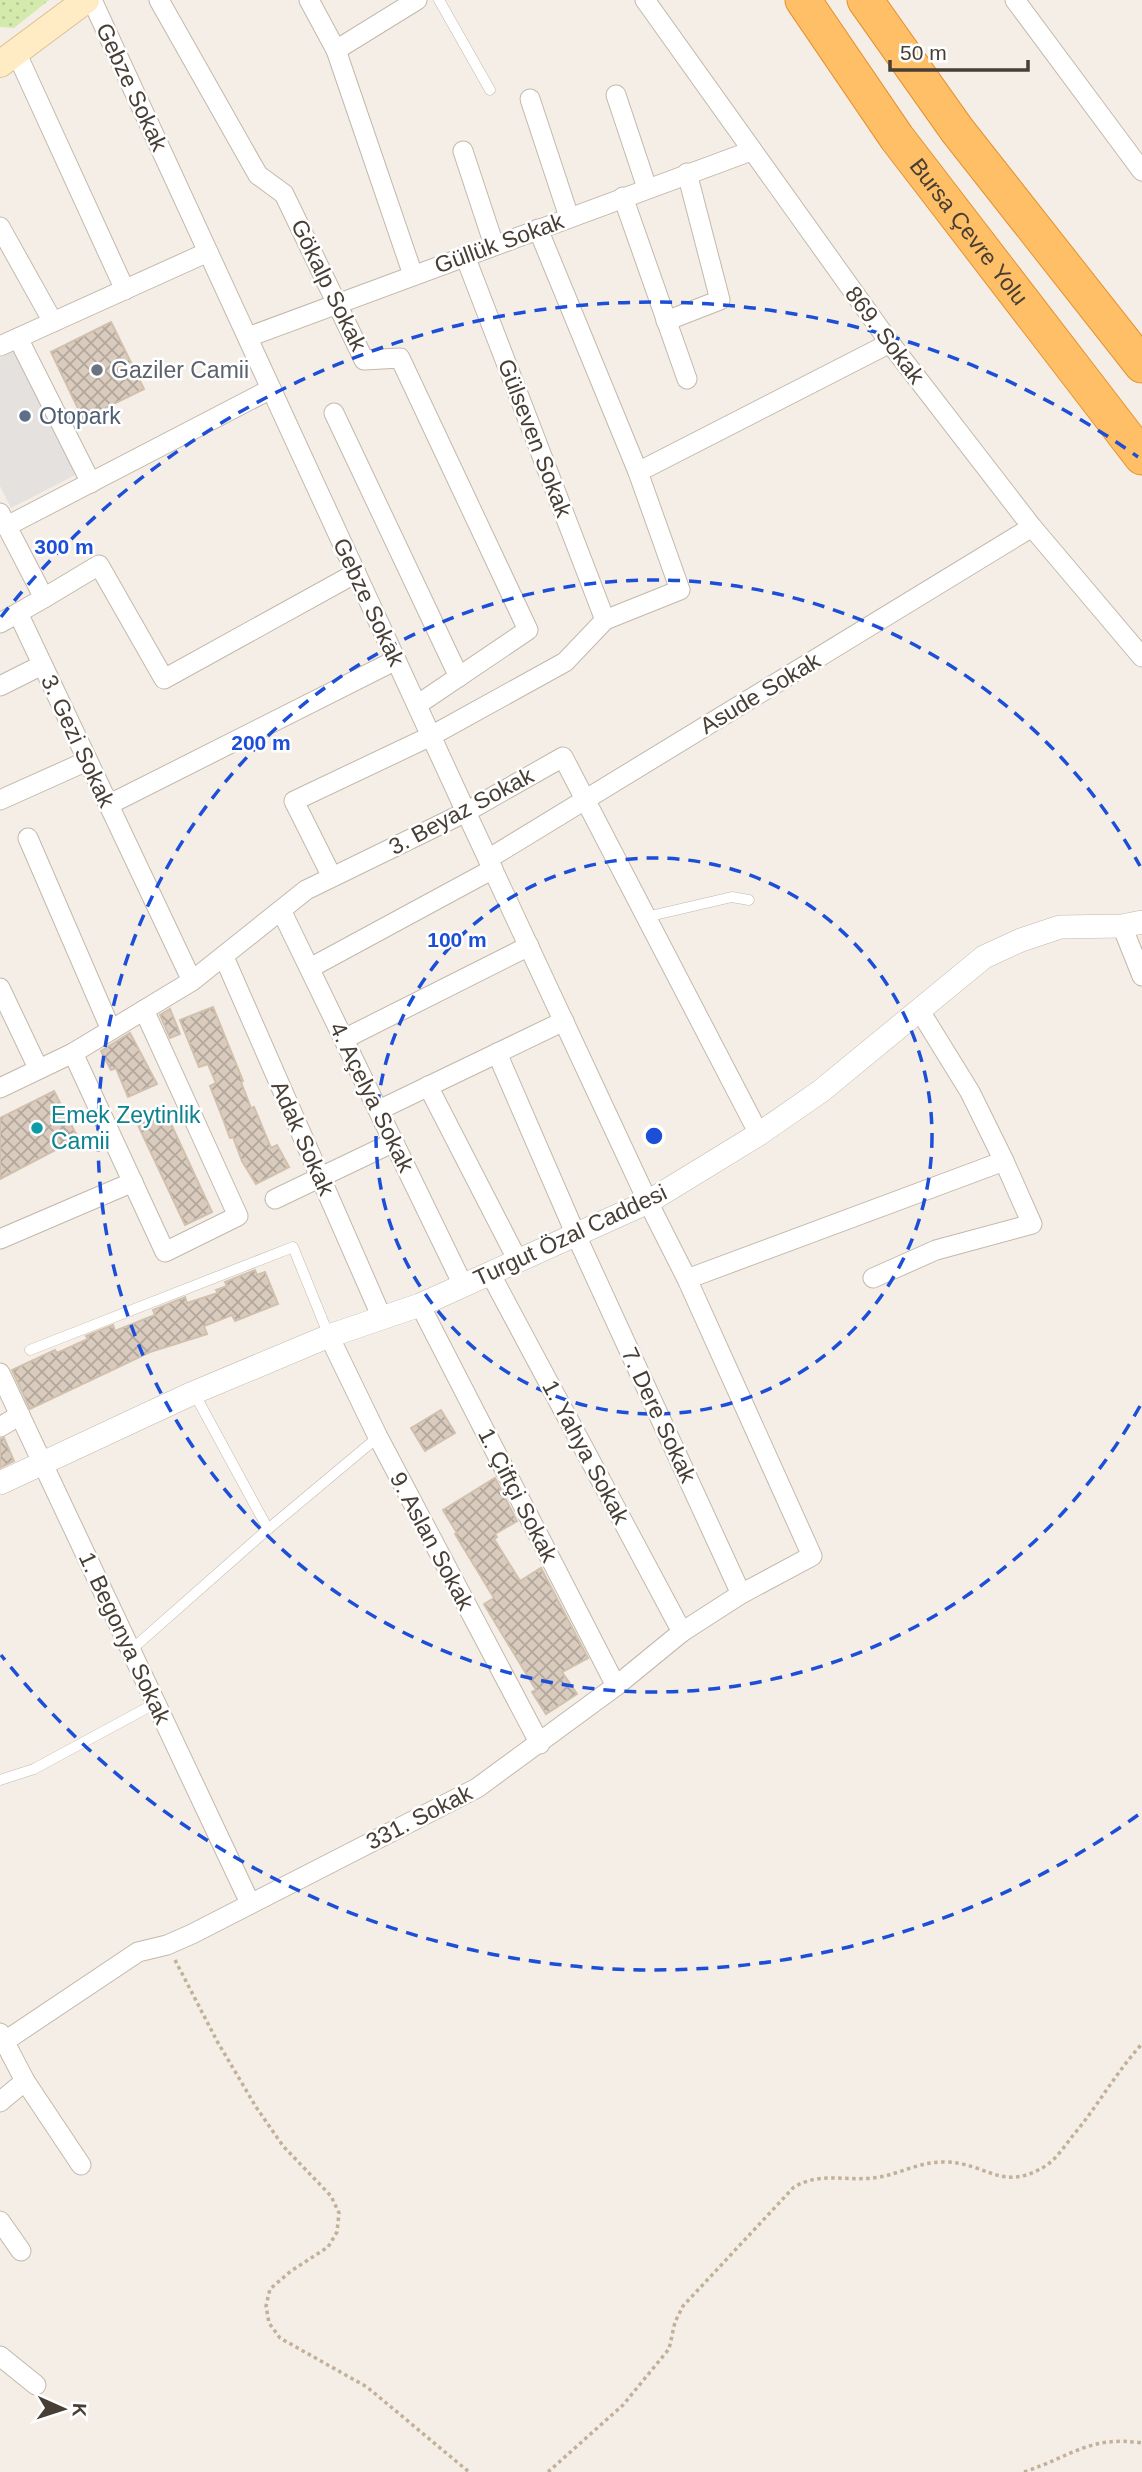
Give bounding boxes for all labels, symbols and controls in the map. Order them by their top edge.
street label: Gebze Sokak [91,19,173,156]
scale bar [890,28,1028,72]
text: 50 m [900,41,947,64]
street label: Bursa Çevre Yolu [904,153,1033,310]
street label: Güllük Sokak [431,207,568,278]
street label: Gökalp Sokak [286,215,372,355]
street label: 869. Sokak [840,281,930,389]
street label: Gülseven Sokak [493,355,577,521]
place label: Gaziler Camii [111,357,249,383]
marker: Gaziler Camii [89,362,105,378]
place label: Otopark [39,403,121,429]
marker: Otopark [17,408,33,424]
street label: Gebze Sokak [328,534,410,671]
text: 300 m [34,535,94,558]
street label: Asude Sokak [695,647,825,739]
street label: 3. Gezi Sokak [36,671,120,812]
text: 200 m [231,731,291,754]
street label: 3. Beyaz Sokak [384,762,538,860]
text: 100 m [427,928,487,951]
street label: 4. Açelya Sokak [324,1018,420,1177]
street label: Adak Sokak [266,1077,340,1200]
place label: Emek Zeytinlik Camii [51,1102,201,1154]
marker: Emek Zeytinlik Camii [29,1120,45,1136]
centre of rings [642,1124,666,1148]
street label: Turgut Özal Caddesi [469,1179,671,1291]
street label: 7. Dere Sokak [616,1343,702,1487]
street label: 1. Yahya Sokak [537,1376,635,1529]
street label: 1. Çiftçi Sokak [473,1424,563,1567]
street label: 9. Aslan Sokak [385,1468,479,1615]
street label: 1. Begonya Sokak [74,1548,176,1729]
street label: 331. Sokak [362,1779,477,1855]
north arrow [28,2374,98,2444]
text: K [69,2402,90,2418]

